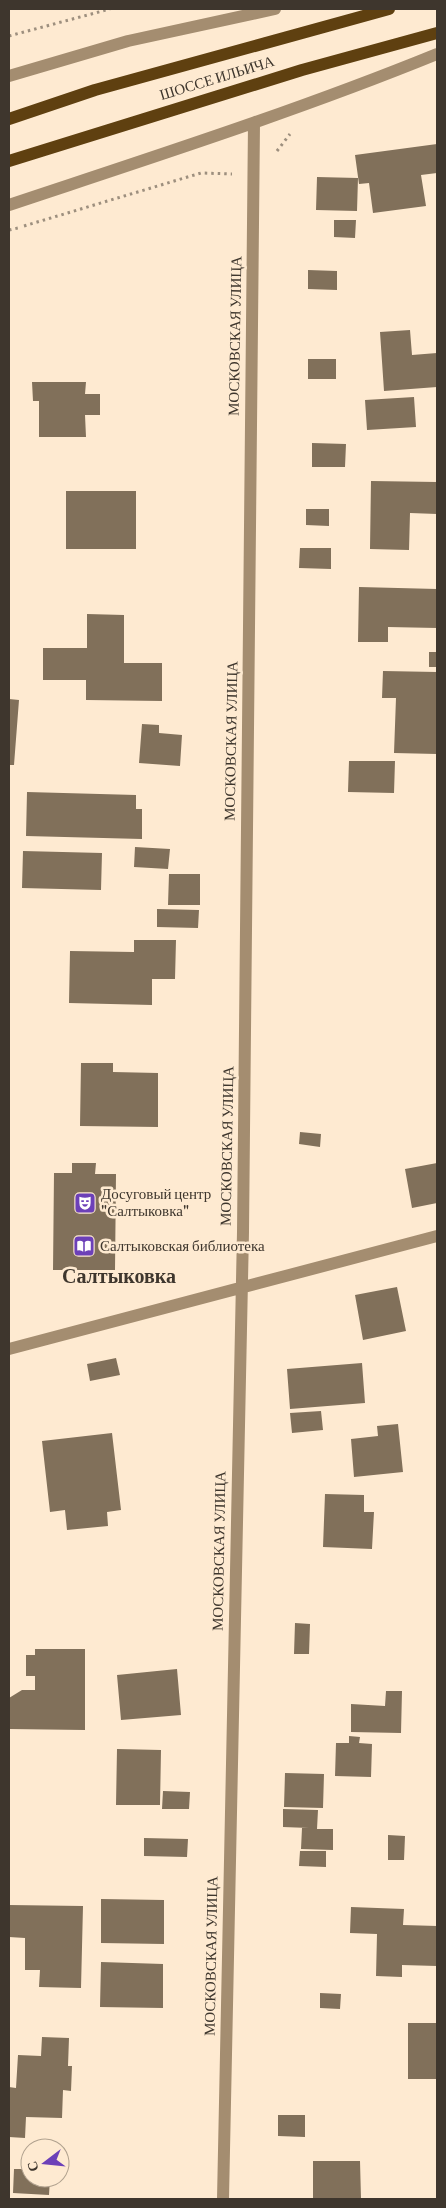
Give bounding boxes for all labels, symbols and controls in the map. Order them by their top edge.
street label: ШОССЕ ИЛЬИЧА [158,53,276,103]
street label: МОСКОВСКАЯ УЛИЦА [226,256,244,416]
street label: МОСКОВСКАЯ УЛИЦА [222,661,240,821]
street label: МОСКОВСКАЯ УЛИЦА [218,1066,236,1226]
place label: Досуговый центр "Салтыковка" [101,1186,211,1219]
theatre icon: Досуговый центр "Салтыковка" [73,1191,97,1215]
library icon: Салтыковская библиотека [72,1234,96,1258]
place label: Салтыковская библиотека [100,1238,265,1254]
district label: Салтыковка [62,1265,176,1287]
street label: МОСКОВСКАЯ УЛИЦА [210,1471,228,1631]
street label: МОСКОВСКАЯ УЛИЦА [202,1876,220,2036]
north arrow [20,2138,70,2188]
text: С [23,2160,42,2174]

